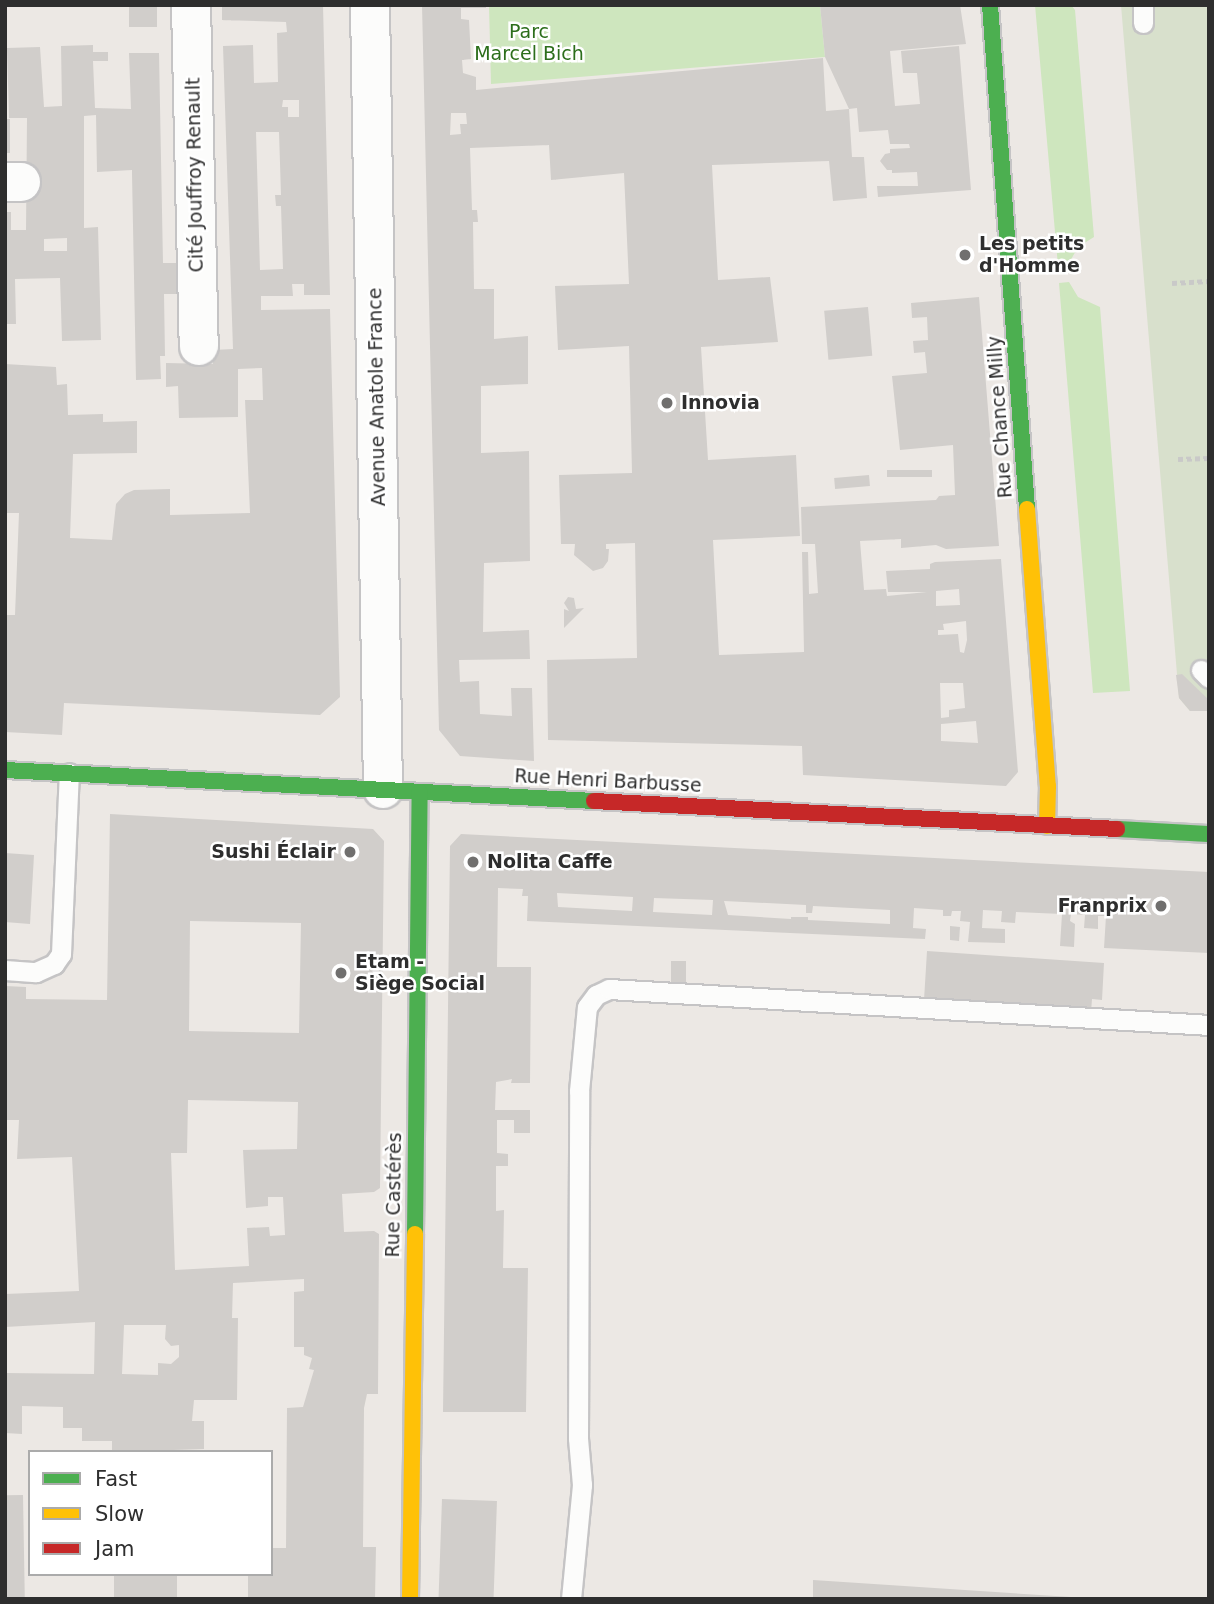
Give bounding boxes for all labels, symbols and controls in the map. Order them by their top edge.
park label: Parc Marcel Bich [474,21,584,65]
street label: Cité Jouffroy Renault [182,77,208,273]
place label: Les petits d'Homme [979,233,1084,277]
marker: Les petits d'Homme [957,247,973,263]
street label: Avenue Anatole France [364,288,390,506]
street label: Rue Chance Milly [983,335,1017,499]
place label: Innovia [681,392,760,414]
marker: Innovia [659,395,675,411]
street label: Rue Henri Barbusse [514,765,702,797]
place label: Sushi Éclair [211,841,336,863]
marker: Sushi Éclair [342,844,358,860]
place label: Nolita Caffe [487,851,613,873]
marker: Nolita Caffe [465,854,481,870]
place label: Franprix [1058,895,1147,917]
marker: Franprix [1153,898,1169,914]
place label: Etam - Siège Social [355,951,485,995]
marker: Etam - Siège Social [333,965,349,981]
street label: Rue Castérès [382,1132,406,1258]
legend [28,1450,273,1576]
text: Fast [95,1467,137,1491]
text: Slow [95,1502,144,1526]
text: Jam [95,1537,135,1561]

